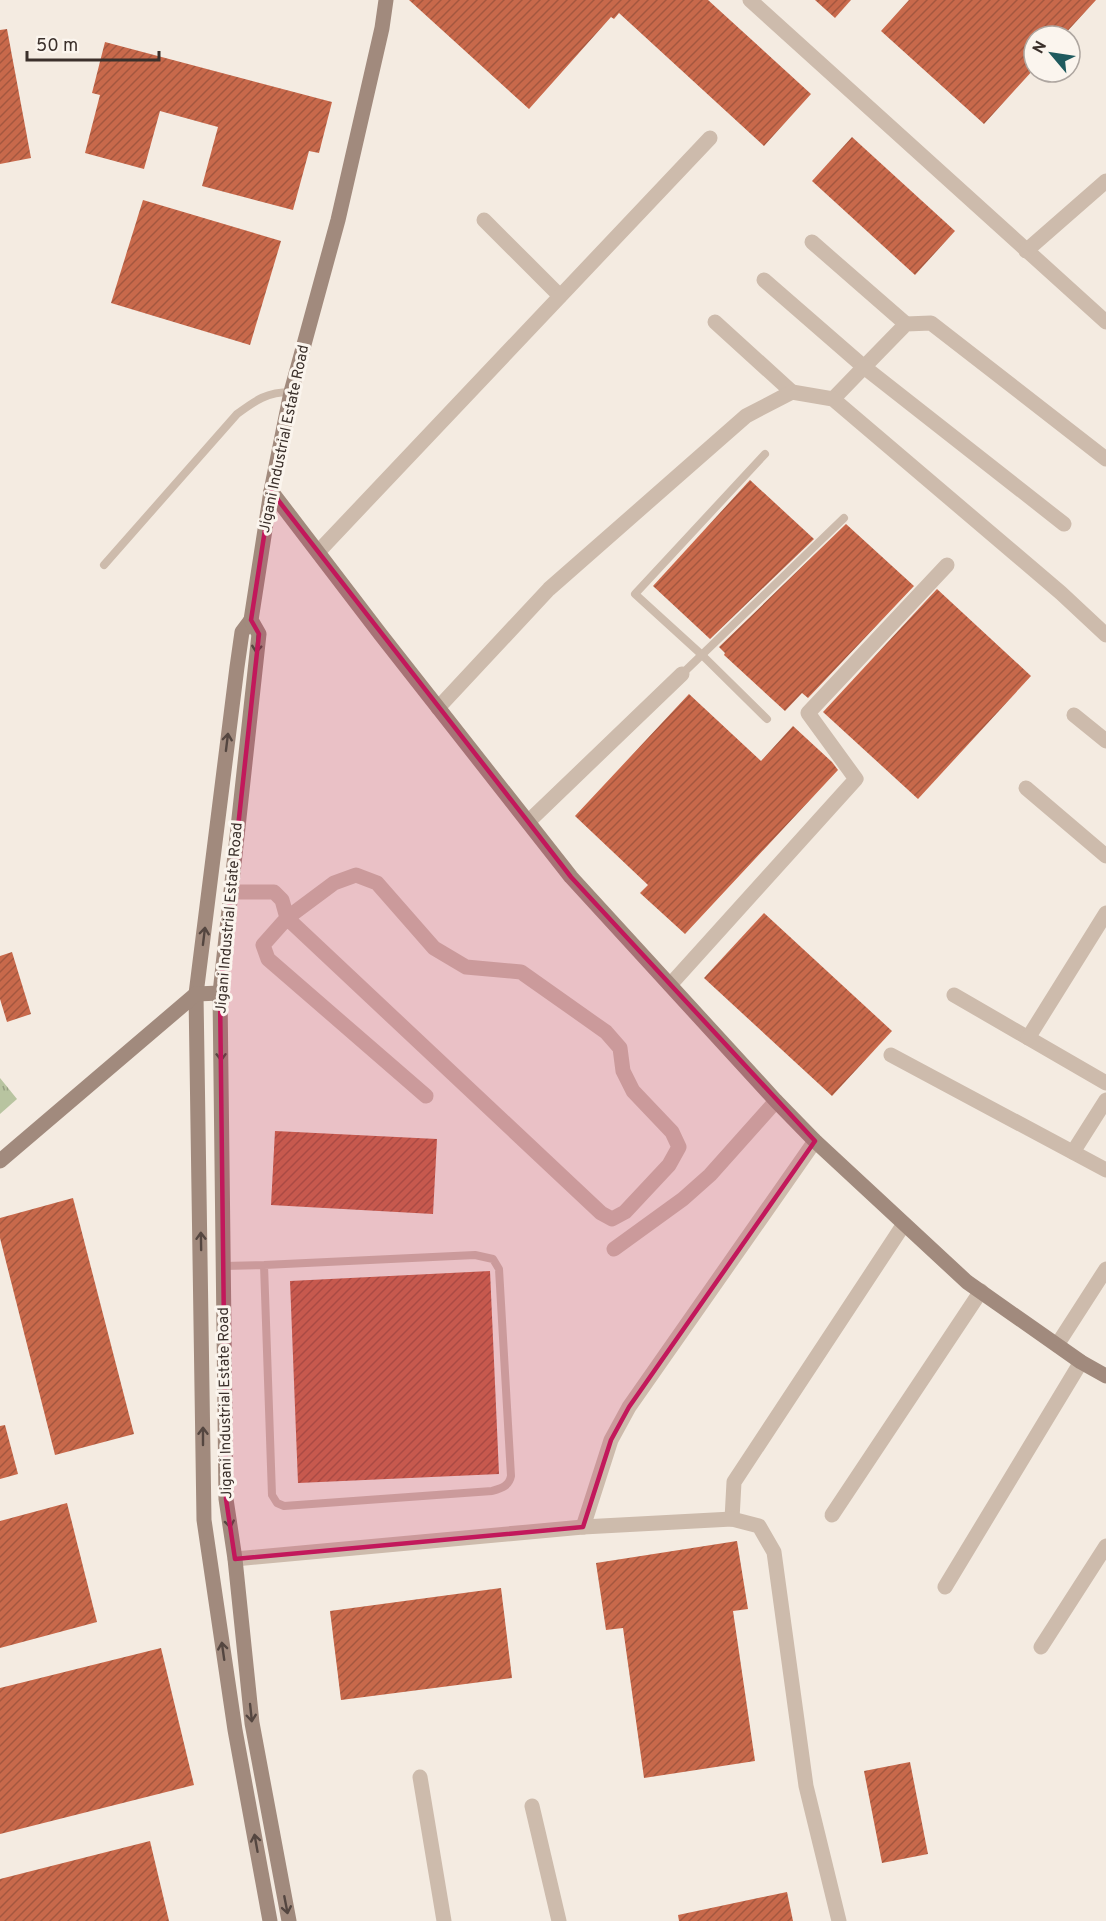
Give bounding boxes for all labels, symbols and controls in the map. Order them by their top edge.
scale bar [27,24,159,62]
north arrow [1022,24,1082,84]
text: 50 m [36,35,78,58]
text: N [1029,38,1052,58]
street label: Jigani Industrial Estate Road [256,343,314,535]
one-way arrow [252,633,263,653]
one-way arrow [222,733,233,753]
street label: Jigani Industrial Estate Road [212,822,248,1014]
one-way arrow [198,926,209,946]
one-way arrow [215,1041,227,1061]
one-way arrow [195,1232,207,1252]
street label: Jigani Industrial Estate Road [215,1307,237,1499]
one-way arrow [197,1427,209,1447]
one-way arrow [224,1509,235,1529]
one-way arrow [218,1641,229,1661]
one-way arrow [246,1703,257,1723]
one-way arrow [250,1833,261,1853]
one-way arrow [281,1894,292,1914]

